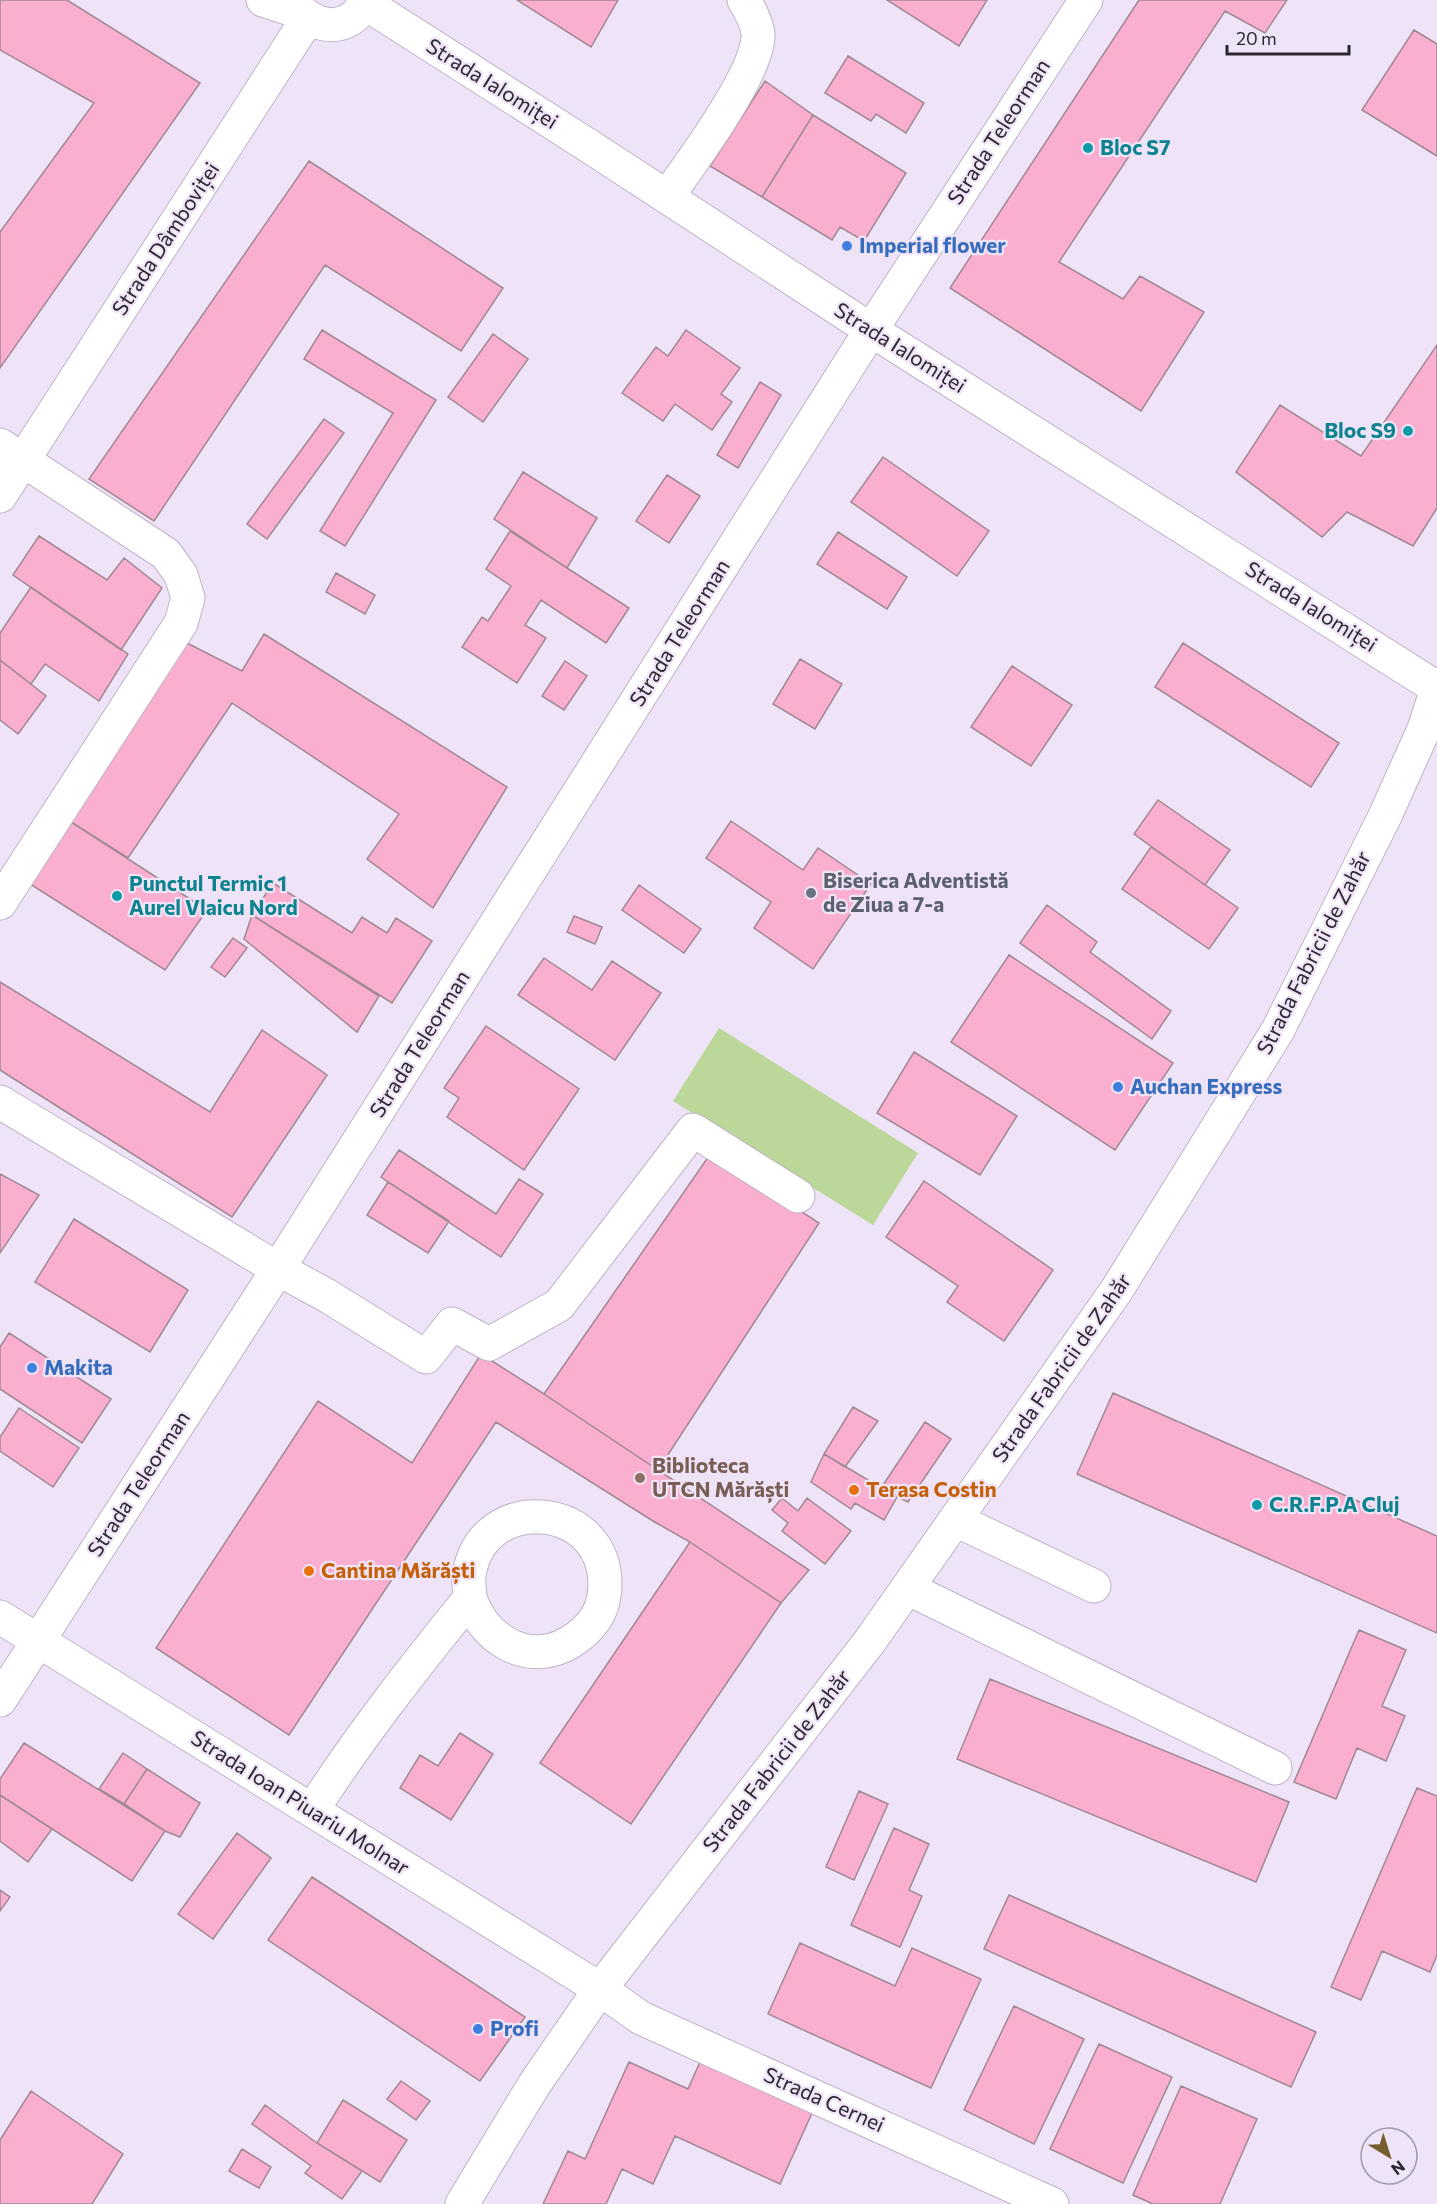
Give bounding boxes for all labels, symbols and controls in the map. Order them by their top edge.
scale bar [1227,18,1348,56]
text: 20 m [1236,27,1277,49]
street label: Strada Ialomiței [421,32,563,135]
street label: Strada Teleorman [941,54,1054,209]
place label: Bloc S7 [1100,134,1171,159]
marker: Bloc S7 [1081,141,1095,155]
street label: Strada Dâmboviței [106,157,225,320]
place label: Imperial flower [859,232,1006,257]
marker: Imperial flower [840,239,854,253]
street label: Strada Ialomiței [829,296,971,399]
place label: Bloc S9 [1324,417,1396,442]
marker: Bloc S9 [1401,424,1415,438]
street label: Strada Teleorman [623,554,734,710]
street label: Strada Ialomiței [1240,555,1382,658]
street label: Strada Fabricii de Zahăr [1251,847,1375,1058]
place label: Biserica Adventistă de Ziua a 7-a [823,867,1009,916]
place label: Punctul Termic 1 Aurel Vlaicu Nord [129,870,298,919]
marker: Biserica Adventistă de Ziua a 7-a [804,886,818,900]
marker: Punctul Termic 1 Aurel Vlaicu Nord [110,889,124,903]
street label: Strada Teleorman [363,965,474,1121]
place label: Auchan Express [1130,1073,1282,1098]
marker: Auchan Express [1111,1080,1125,1094]
street label: Strada Fabricii de Zahăr [986,1268,1135,1466]
place label: Makita [44,1354,113,1379]
marker: Makita [25,1361,39,1375]
street label: Strada Teleorman [81,1406,194,1561]
place label: Biblioteca UTCN Mărăști [652,1452,789,1503]
marker: Biblioteca UTCN Mărăști [633,1471,647,1485]
place label: Terasa Costin [866,1476,997,1501]
marker: Terasa Costin [847,1483,861,1497]
place label: C.R.F.P.A Cluj [1269,1491,1399,1516]
marker: C.R.F.P.A Cluj [1250,1498,1264,1512]
place label: Cantina Mărăști [321,1557,475,1584]
marker: Cantina Mărăști [302,1564,316,1578]
street label: Strada Fabricii de Zahăr [697,1664,855,1856]
street label: Strada Ioan Piuariu Molnar [187,1724,415,1879]
place label: Profi [490,2015,539,2040]
marker: Profi [471,2022,485,2036]
street label: Strada Cernei [760,2061,889,2136]
north arrow [1359,2126,1419,2186]
text: N [1388,2157,1409,2179]

